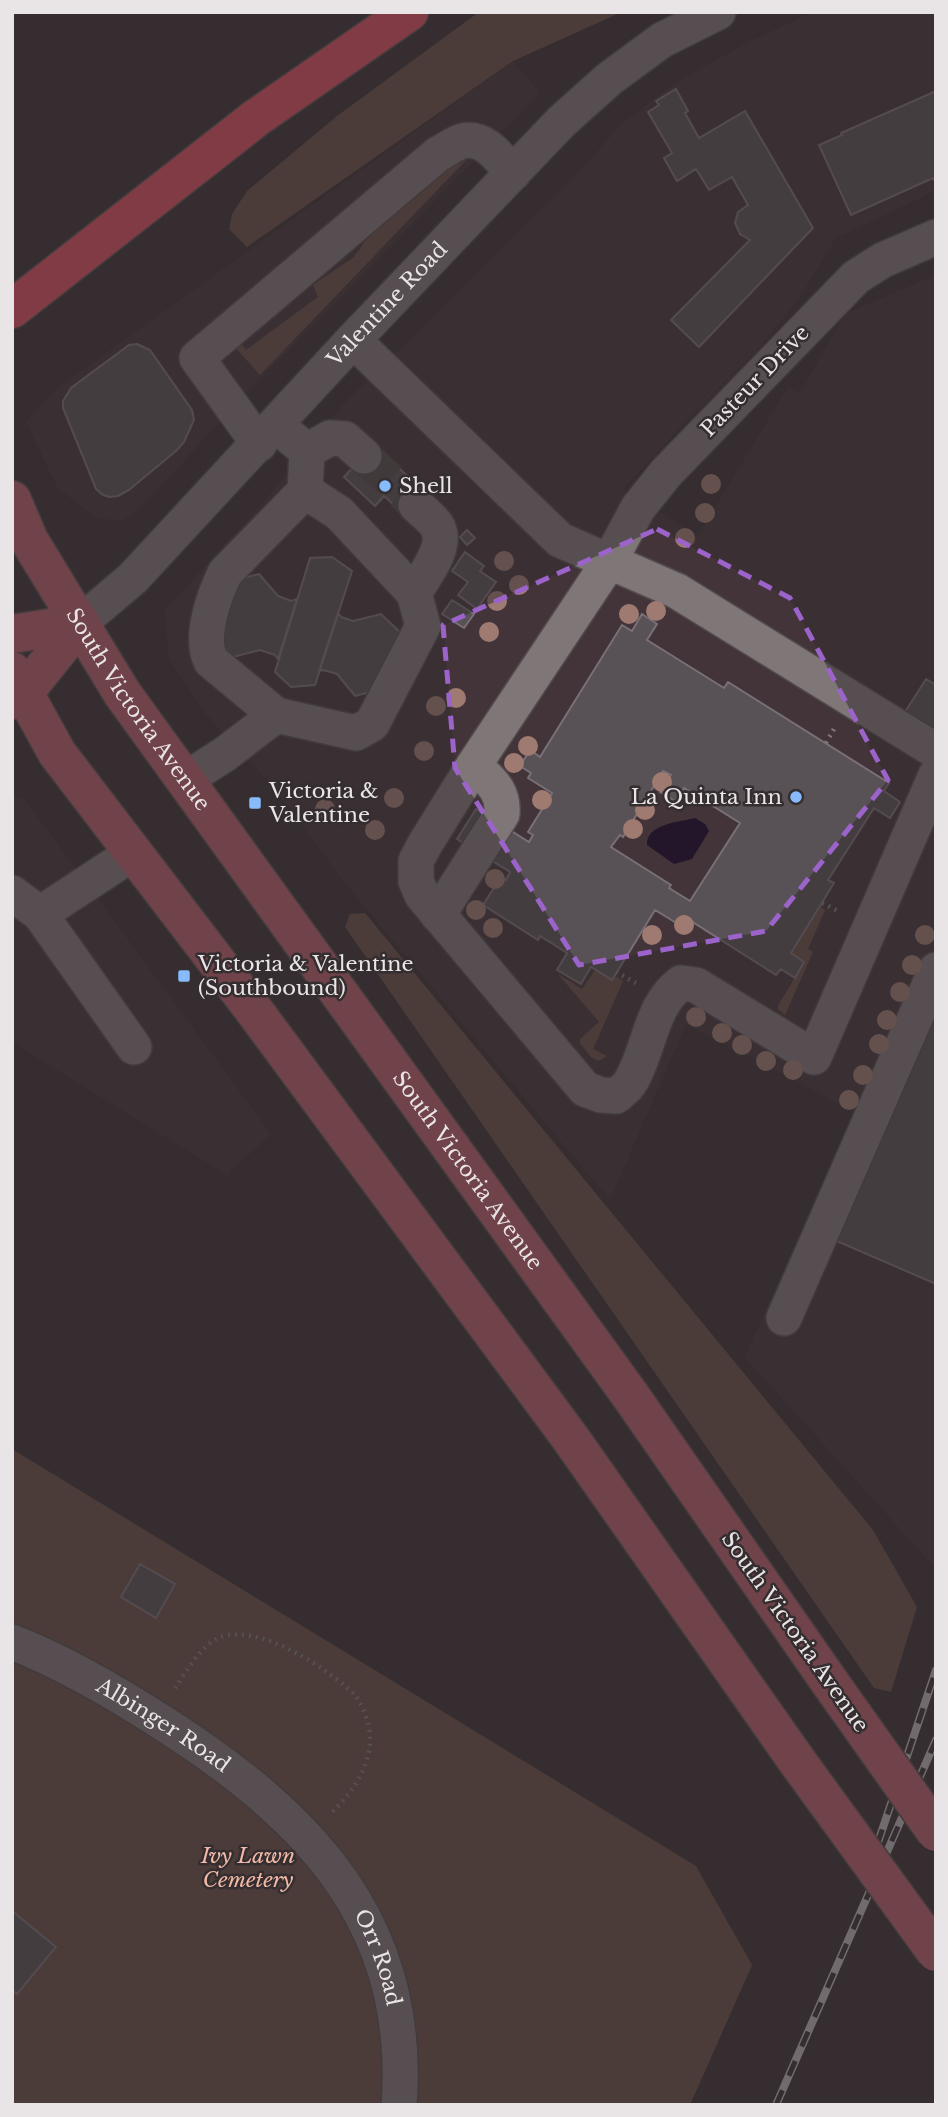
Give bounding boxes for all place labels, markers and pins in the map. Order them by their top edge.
place label: Shell [399,473,453,499]
marker: Shell [377,478,393,494]
place label: Victoria & Valentine [268,778,378,828]
place label: La Quinta Inn [631,784,782,810]
marker: La Quinta Inn [788,789,804,805]
marker: Victoria & Valentine [247,795,263,811]
place label: Victoria & Valentine (Southbound) [197,951,414,1001]
marker: Victoria & Valentine (Southbound) [176,968,192,984]

